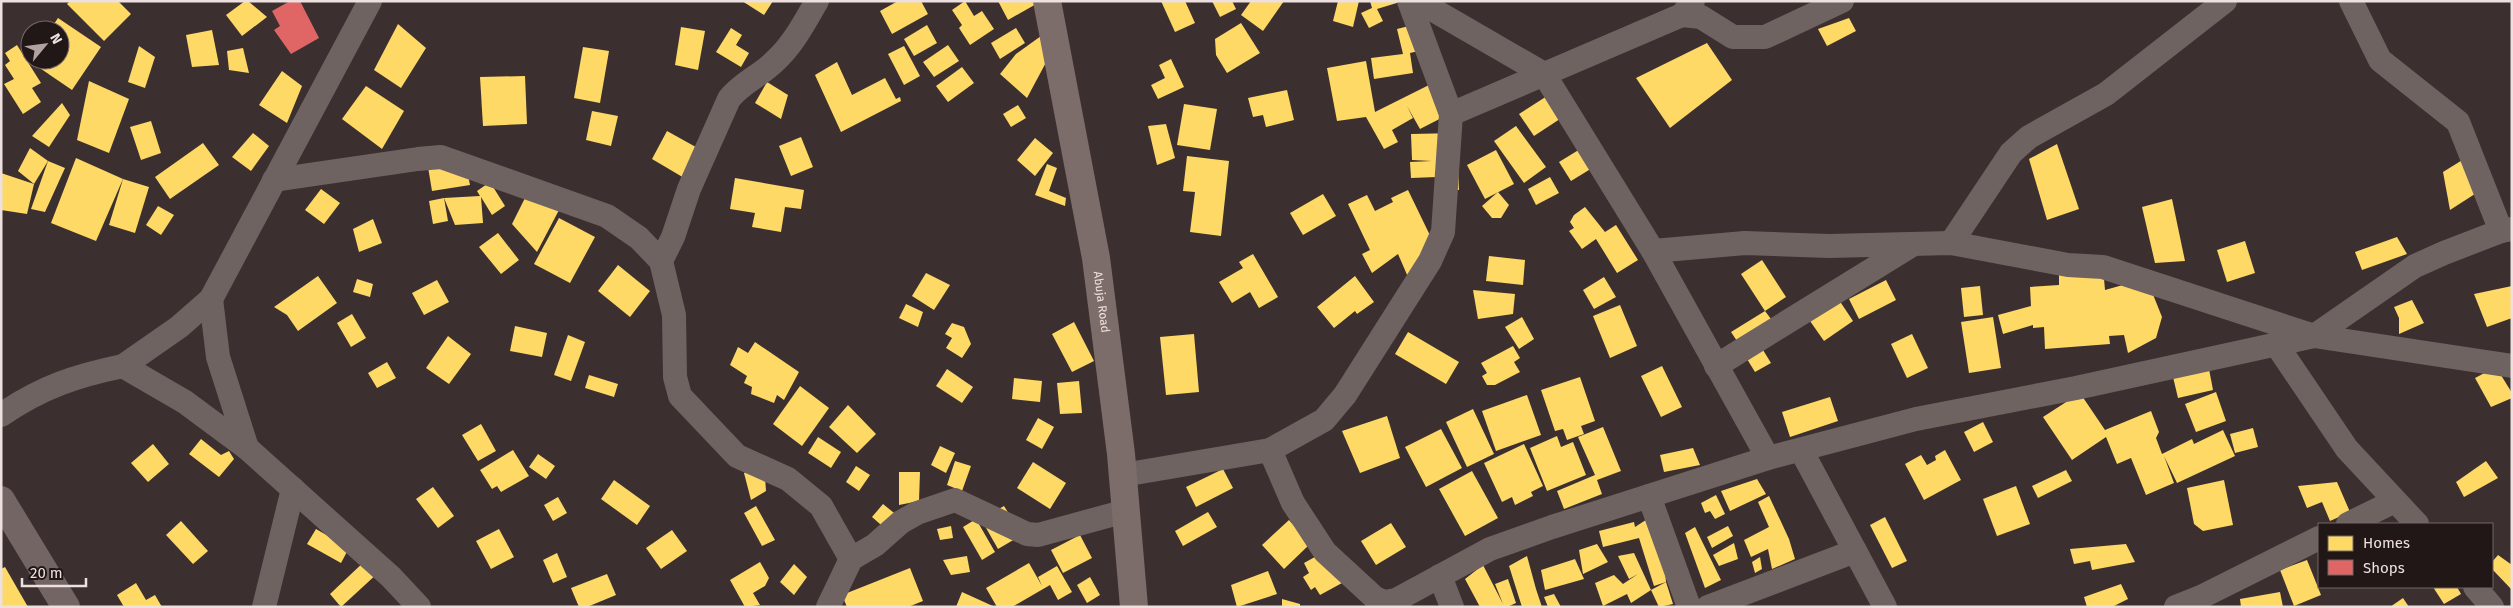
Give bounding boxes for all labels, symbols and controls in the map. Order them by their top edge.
north arrow [20,20,70,70]
text: N [46,31,66,47]
street label: Abuja Road [1091,270,1112,334]
legend [2318,523,2493,588]
text: Homes [2363,534,2410,552]
scale bar [22,556,86,588]
text: Shops [2363,559,2405,577]
text: 20 m [30,564,63,582]

